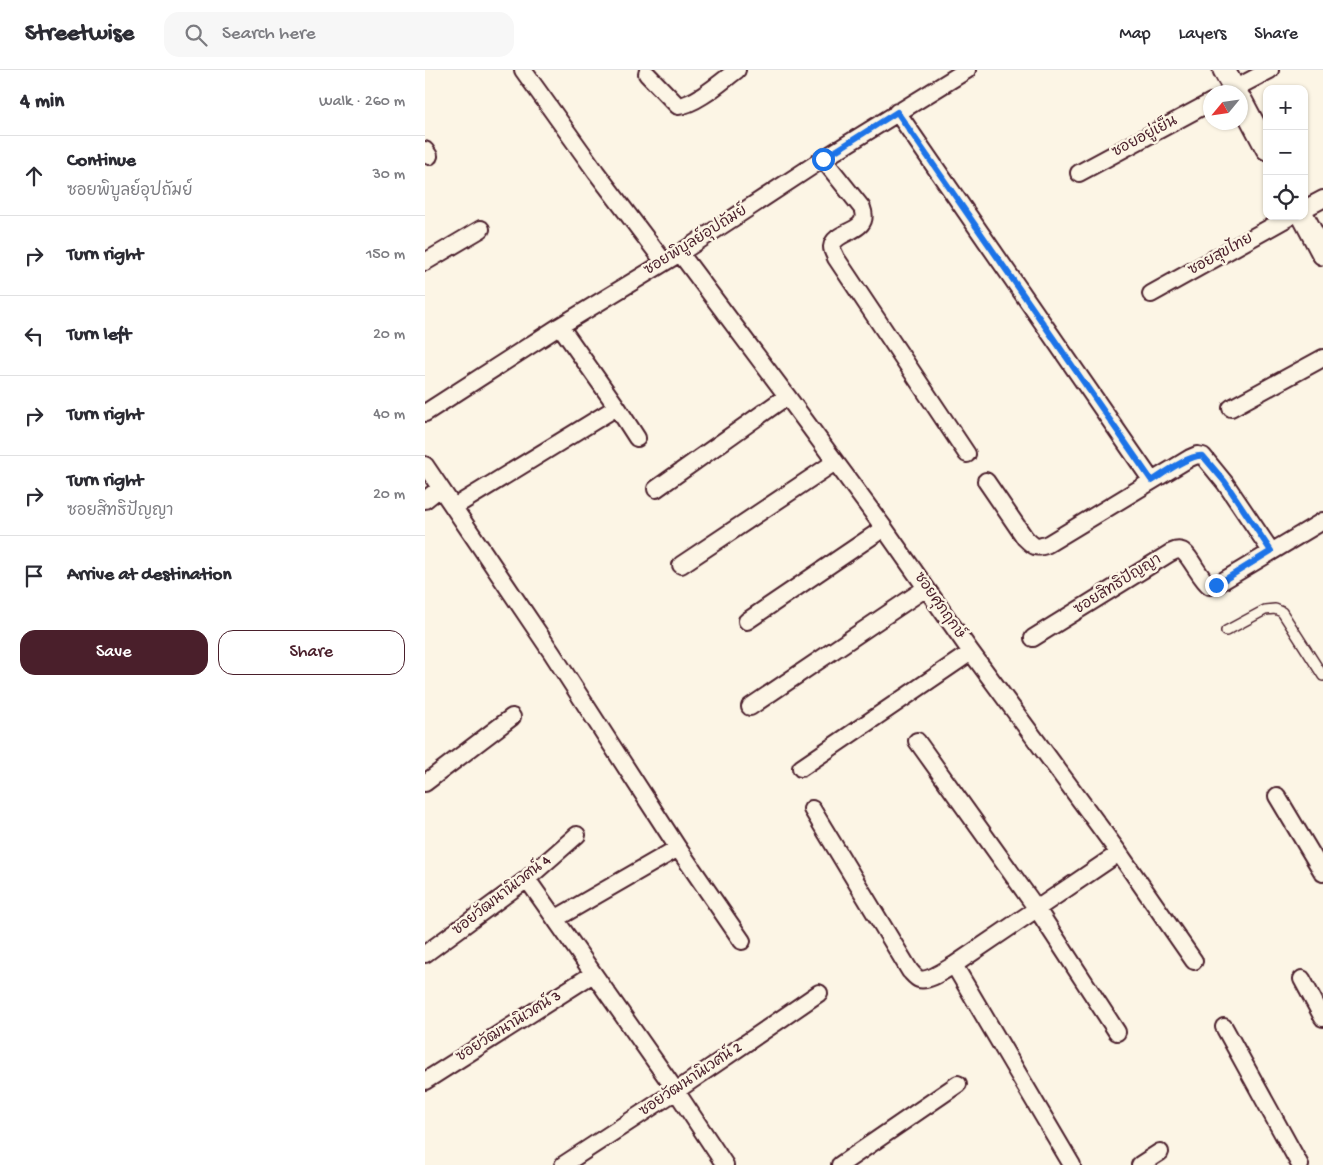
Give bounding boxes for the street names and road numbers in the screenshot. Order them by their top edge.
street label: ซอยอยู่เย็น [1108,110,1181,162]
street label: ซอยพิบูลย์อุปถัมย์ [640,200,751,280]
street label: ซอยสุขไทย [1184,227,1256,280]
street label: ซอยสิทธิปัญญา [1070,549,1165,619]
street label: ซอยศุภฤกษ์ [910,568,971,643]
street label: ซอยวัฒนานิเวศน์ 4 [447,850,555,940]
street label: ซอยวัฒนานิเวศน์ 3 [452,985,565,1067]
street label: ซอยวัฒนานิเวศน์ 2 [635,1036,746,1121]

